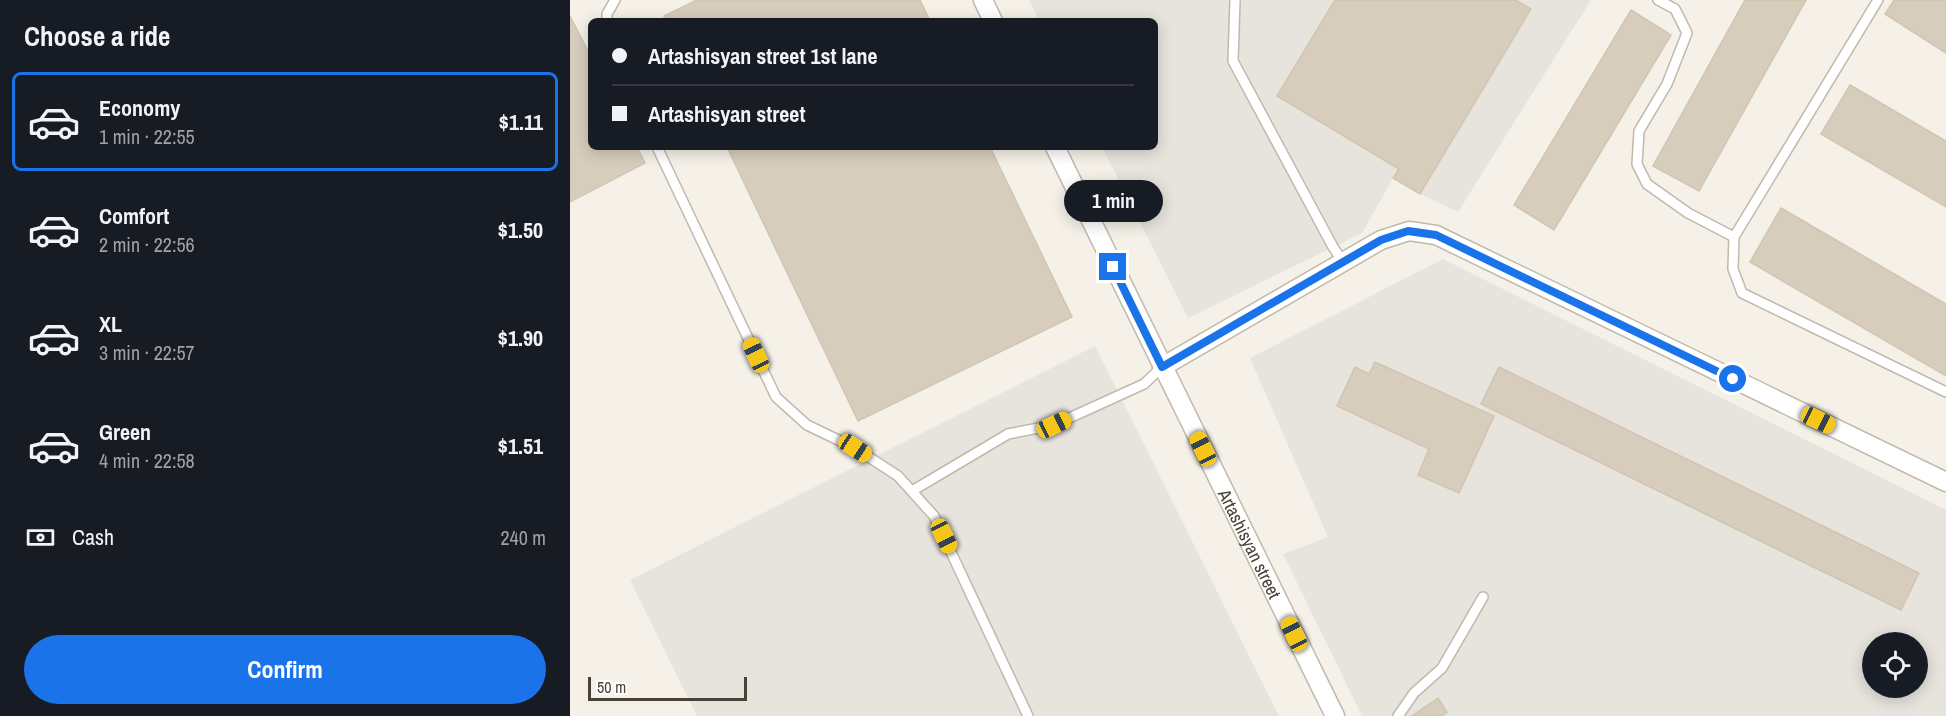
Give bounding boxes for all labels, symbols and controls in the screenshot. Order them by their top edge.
text: Choose a ride [24,18,170,54]
text: Artashisyan street 1st lane [648,41,878,71]
text: Economy [99,93,180,123]
icon: car [27,95,81,149]
text: Artashisyan street [648,99,805,129]
text: $1.11 [499,107,543,137]
text: 1 min · 22:55 [99,123,195,150]
callout: 1 min [1064,180,1162,222]
text: 1 min [1092,187,1135,214]
text: Comfort [99,201,169,231]
icon: car [27,203,81,257]
text: $1.50 [498,215,543,245]
text: 2 min · 22:56 [99,231,195,258]
route end [1099,253,1126,280]
text: XL [99,309,122,339]
icon: car [27,311,81,365]
text: $1.90 [498,323,543,353]
car [740,335,772,375]
text: 3 min · 22:57 [99,339,195,366]
route start [1719,365,1746,392]
car [1798,404,1838,436]
car [1034,409,1074,441]
text: Green [99,417,151,447]
icon: car [27,419,81,473]
car [1187,429,1219,469]
text: $1.51 [498,431,543,461]
car [835,431,875,465]
text: 4 min · 22:58 [99,447,195,474]
street label: Artashisyan street [1212,484,1288,603]
car [928,516,960,556]
icon: cash [24,521,57,554]
text: Cash [72,522,114,552]
text: 240 m [500,524,546,551]
car [1278,614,1310,654]
map controls [1862,632,1928,698]
button: locate [1862,632,1928,698]
button: Confirm [24,635,546,704]
scale bar [588,674,747,702]
text: 50 m [597,676,626,698]

